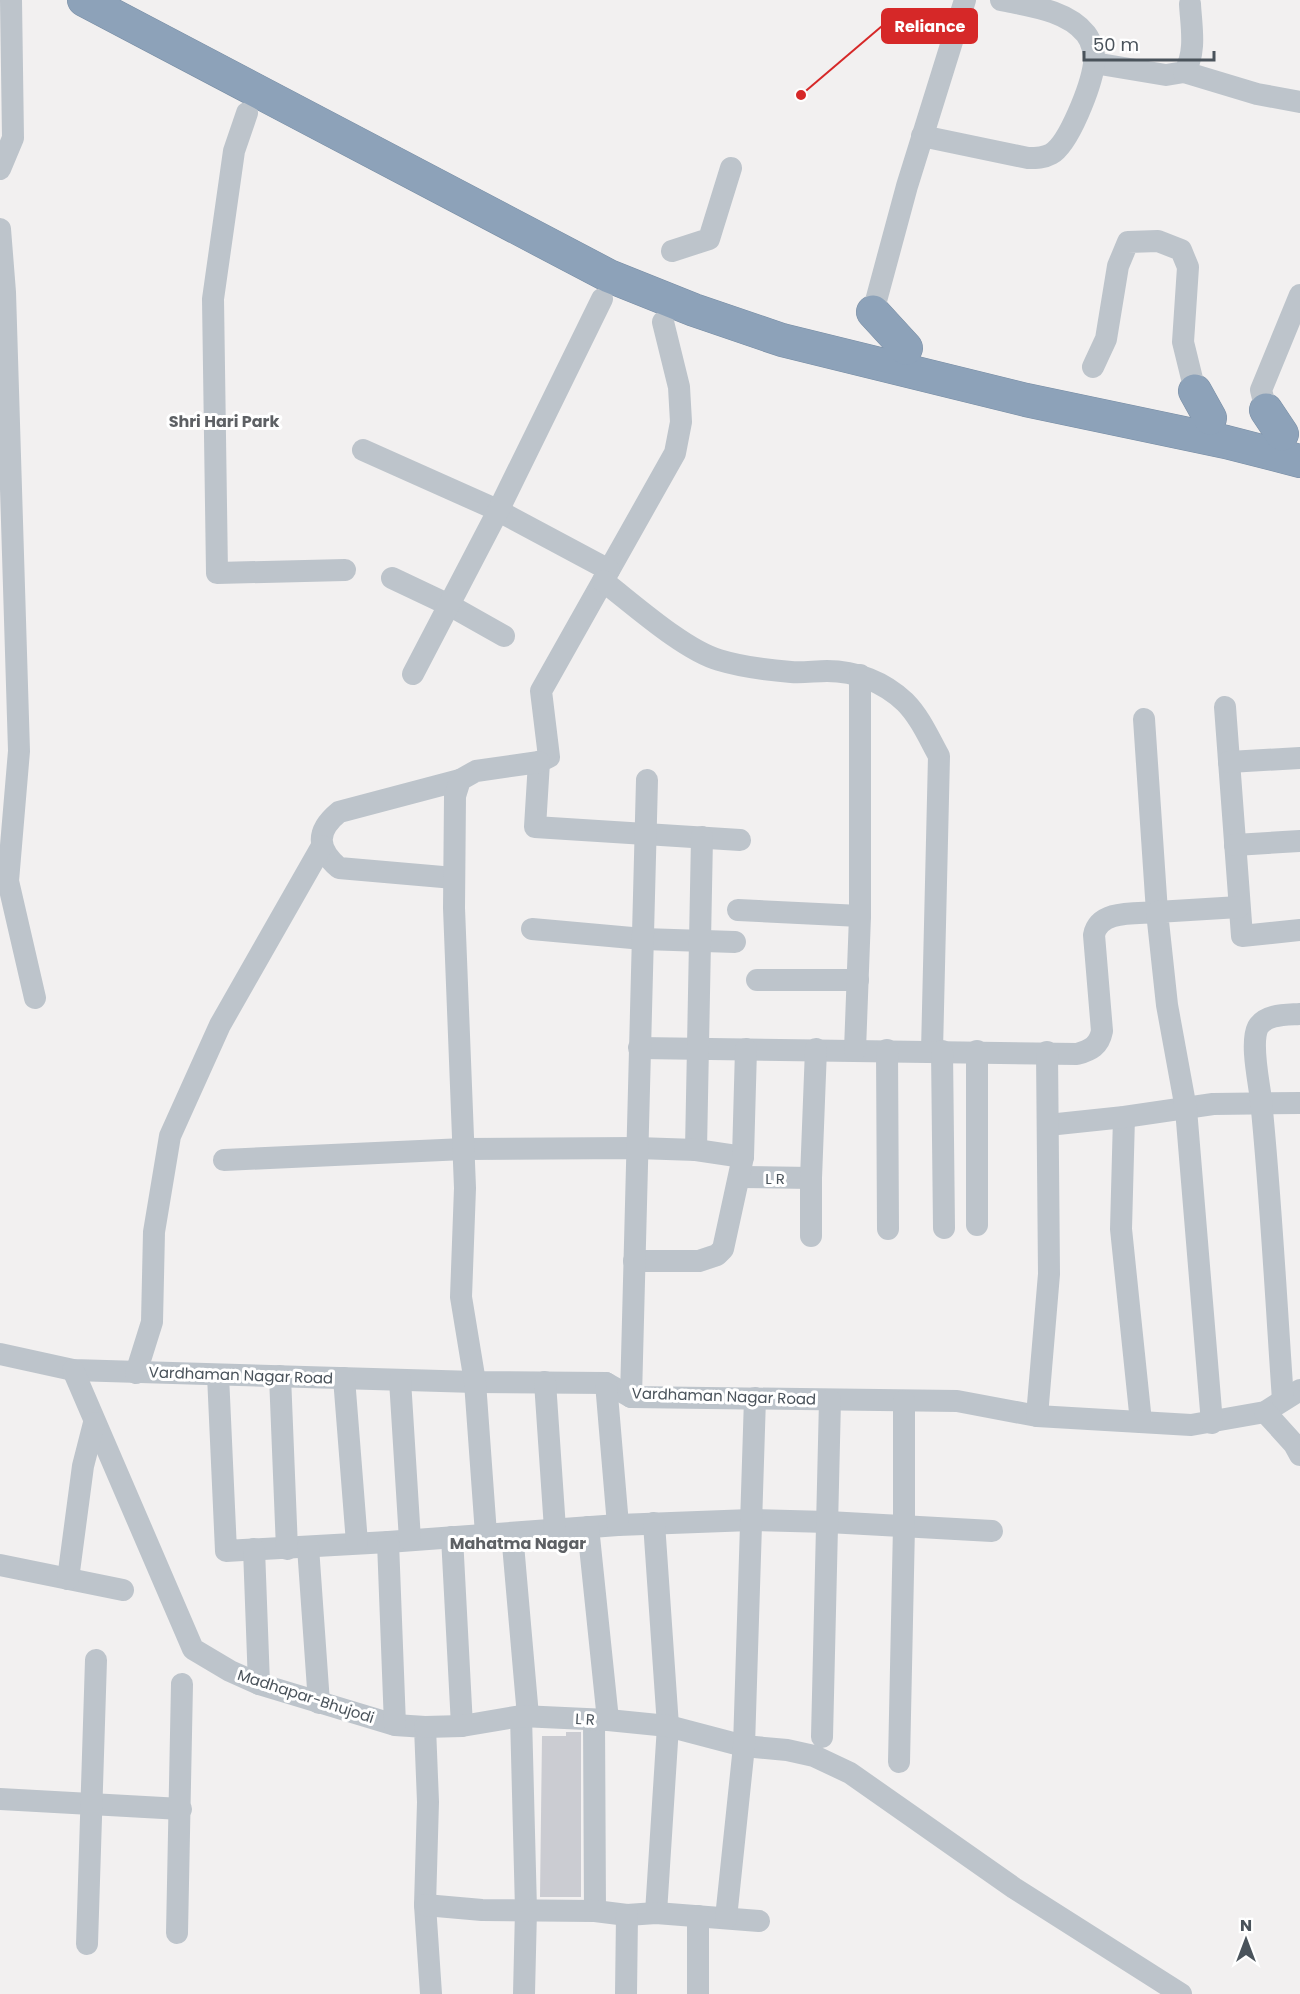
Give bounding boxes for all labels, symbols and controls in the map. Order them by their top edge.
callout: Reliance [882,9,977,43]
text: Reliance [895,15,966,38]
scale bar [1084,24,1214,62]
text: 50 m [1093,32,1139,57]
district label: Shri Hari Park [169,410,279,433]
street label: L R [765,1168,785,1189]
street label: Vardhaman Nagar Road [148,1361,334,1389]
street label: Vardhaman Nagar Road [631,1382,817,1410]
district label: Mahatma Nagar [450,1532,586,1555]
street label: Madhapar-Bhujodi [235,1664,377,1728]
street label: L R [575,1708,595,1730]
north arrow [1216,1910,1276,1970]
text: N [1240,1914,1252,1937]

